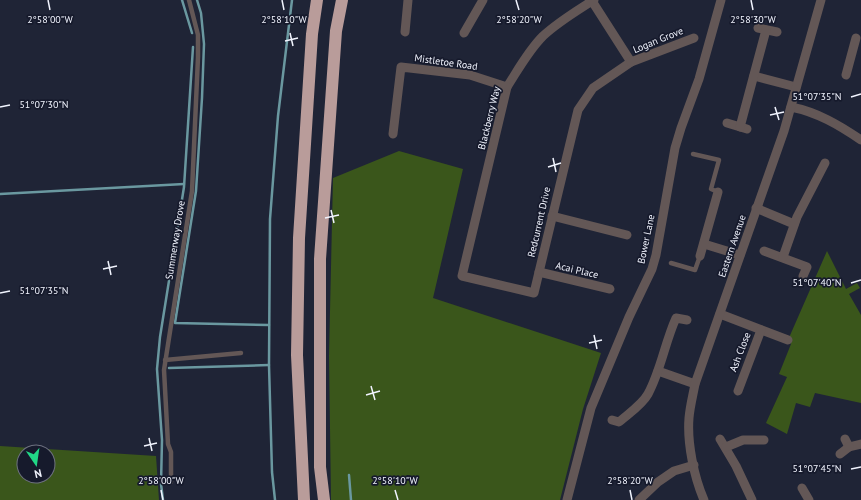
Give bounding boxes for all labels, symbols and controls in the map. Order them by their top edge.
text: 2°58'00"W [27,13,74,26]
text: 2°58'10"W [261,13,308,26]
text: 2°58'20"W [496,13,543,26]
text: 2°58'30"W [730,13,777,26]
street label: Logan Grove [631,24,685,56]
street label: Mistletoe Road [414,51,478,73]
street label: Blackberry Way [475,85,503,151]
text: 51°07'35"N [792,90,842,103]
text: 51°07'30"N [19,98,69,111]
street label: Redcurrent Drive [525,186,553,258]
street label: Summerway Drove [162,200,188,280]
street label: Bower Lane [634,213,658,265]
street label: Eastern Avenue [715,213,749,279]
street label: Acai Place [554,259,600,281]
text: 51°07'40"N [792,276,842,289]
text: 51°07'35"N [19,284,69,297]
street label: Ash Close [726,330,754,374]
north arrow [16,444,56,484]
text: 51°07'45"N [792,462,842,475]
text: N [33,466,43,481]
text: 2°58'00"W [138,474,185,487]
text: 2°58'10"W [372,474,419,487]
text: 2°58'20"W [607,474,654,487]

